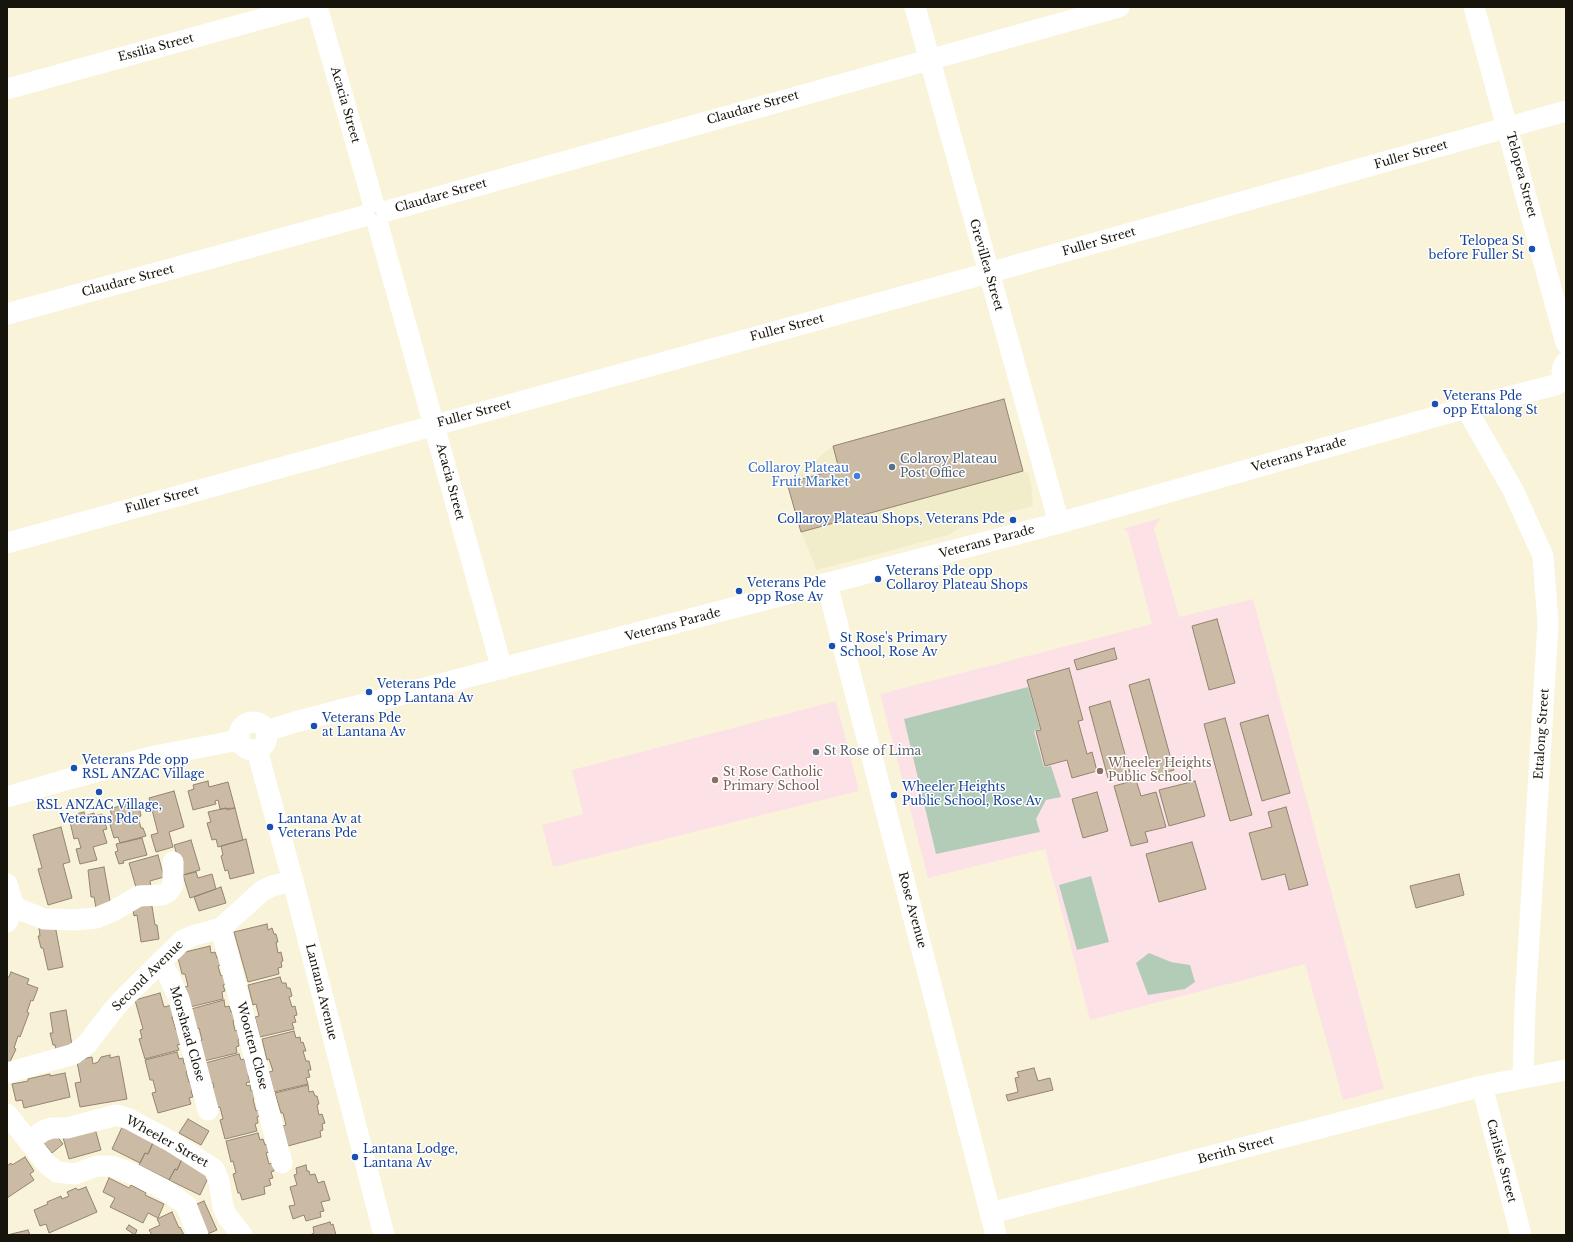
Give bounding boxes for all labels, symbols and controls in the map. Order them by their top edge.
street label: Essilia Street [117,31,195,65]
street label: Acacia Street [327,65,363,145]
street label: Claudare Street [705,88,801,128]
street label: Telopea Street [1503,131,1539,219]
street label: Fuller Street [1372,138,1450,172]
street label: Claudare Street [393,176,489,216]
street label: Grevillea Street [966,217,1006,313]
street label: Fuller Street [1060,225,1138,259]
place label: Telopea St before Fuller St [1429,235,1524,263]
marker: Telopea St before Fuller St [1527,244,1537,254]
street label: Claudare Street [80,262,176,300]
street label: Fuller Street [748,311,826,345]
place label: Veterans Pde opp Ettalong St [1443,390,1538,418]
street label: Fuller Street [435,397,513,431]
marker: Veterans Pde opp Ettalong St [1430,399,1440,409]
street label: Veterans Parade [1250,435,1348,475]
street label: Acacia Street [433,442,467,522]
place label: Colaroy Plateau Post Office [900,453,997,481]
place label: Collaroy Plateau Fruit Market [748,462,849,490]
marker: Colaroy Plateau Post Office [887,462,897,472]
marker: Collaroy Plateau Fruit Market [852,471,862,481]
street label: Fuller Street [123,483,201,517]
place label: Collaroy Plateau Shops, Veterans Pde [777,513,1005,527]
marker: Collaroy Plateau Shops, Veterans Pde [1008,515,1018,525]
street label: Veterans Parade [938,522,1036,562]
place label: Veterans Pde opp Collaroy Plateau Shops [886,565,1028,593]
marker: Veterans Pde opp Collaroy Plateau Shops [873,574,883,584]
place label: Veterans Pde opp Rose Av [747,577,826,605]
marker: Veterans Pde opp Rose Av [734,586,744,596]
street label: Veterans Parade [624,605,722,645]
place label: St Rose's Primary School, Rose Av [840,632,947,660]
marker: St Rose's Primary School, Rose Av [827,641,837,651]
place label: Veterans Pde opp Lantana Av [377,678,474,706]
marker: Veterans Pde opp Lantana Av [364,687,374,697]
street label: Ettalong Street [1532,688,1552,780]
place label: Veterans Pde at Lantana Av [322,712,406,740]
marker: Veterans Pde at Lantana Av [309,721,319,731]
place label: St Rose of Lima [824,745,921,759]
marker: St Rose of Lima [811,747,821,757]
place label: Veterans Pde opp RSL ANZAC Village [82,754,205,782]
place label: Wheeler Heights Public School [1108,757,1211,785]
marker: Veterans Pde opp RSL ANZAC Village [69,763,79,773]
place label: St Rose Catholic Primary School [723,766,823,794]
marker: Wheeler Heights Public School [1095,766,1105,776]
marker: St Rose Catholic Primary School [710,775,720,785]
place label: Wheeler Heights Public School, Rose Av [902,781,1042,809]
marker: RSL ANZAC Village, Veterans Pde [94,787,104,797]
marker: Wheeler Heights Public School, Rose Av [889,790,899,800]
place label: RSL ANZAC Village, Veterans Pde [36,799,162,827]
place label: Lantana Av at Veterans Pde [278,813,362,841]
marker: Lantana Av at Veterans Pde [265,822,275,832]
street label: Rose Avenue [895,870,929,950]
street label: Second Avenue [110,938,186,1014]
street label: Lantana Avenue [302,942,340,1042]
street label: Morshead Close [166,985,208,1083]
street label: Wootten Close [233,1001,271,1091]
street label: Wheeler Street [123,1113,211,1171]
street label: Carlisle Street [1483,1118,1519,1204]
street label: Berith Street [1196,1133,1276,1167]
place label: Lantana Lodge, Lantana Av [363,1143,458,1171]
marker: Lantana Lodge, Lantana Av [350,1152,360,1162]

